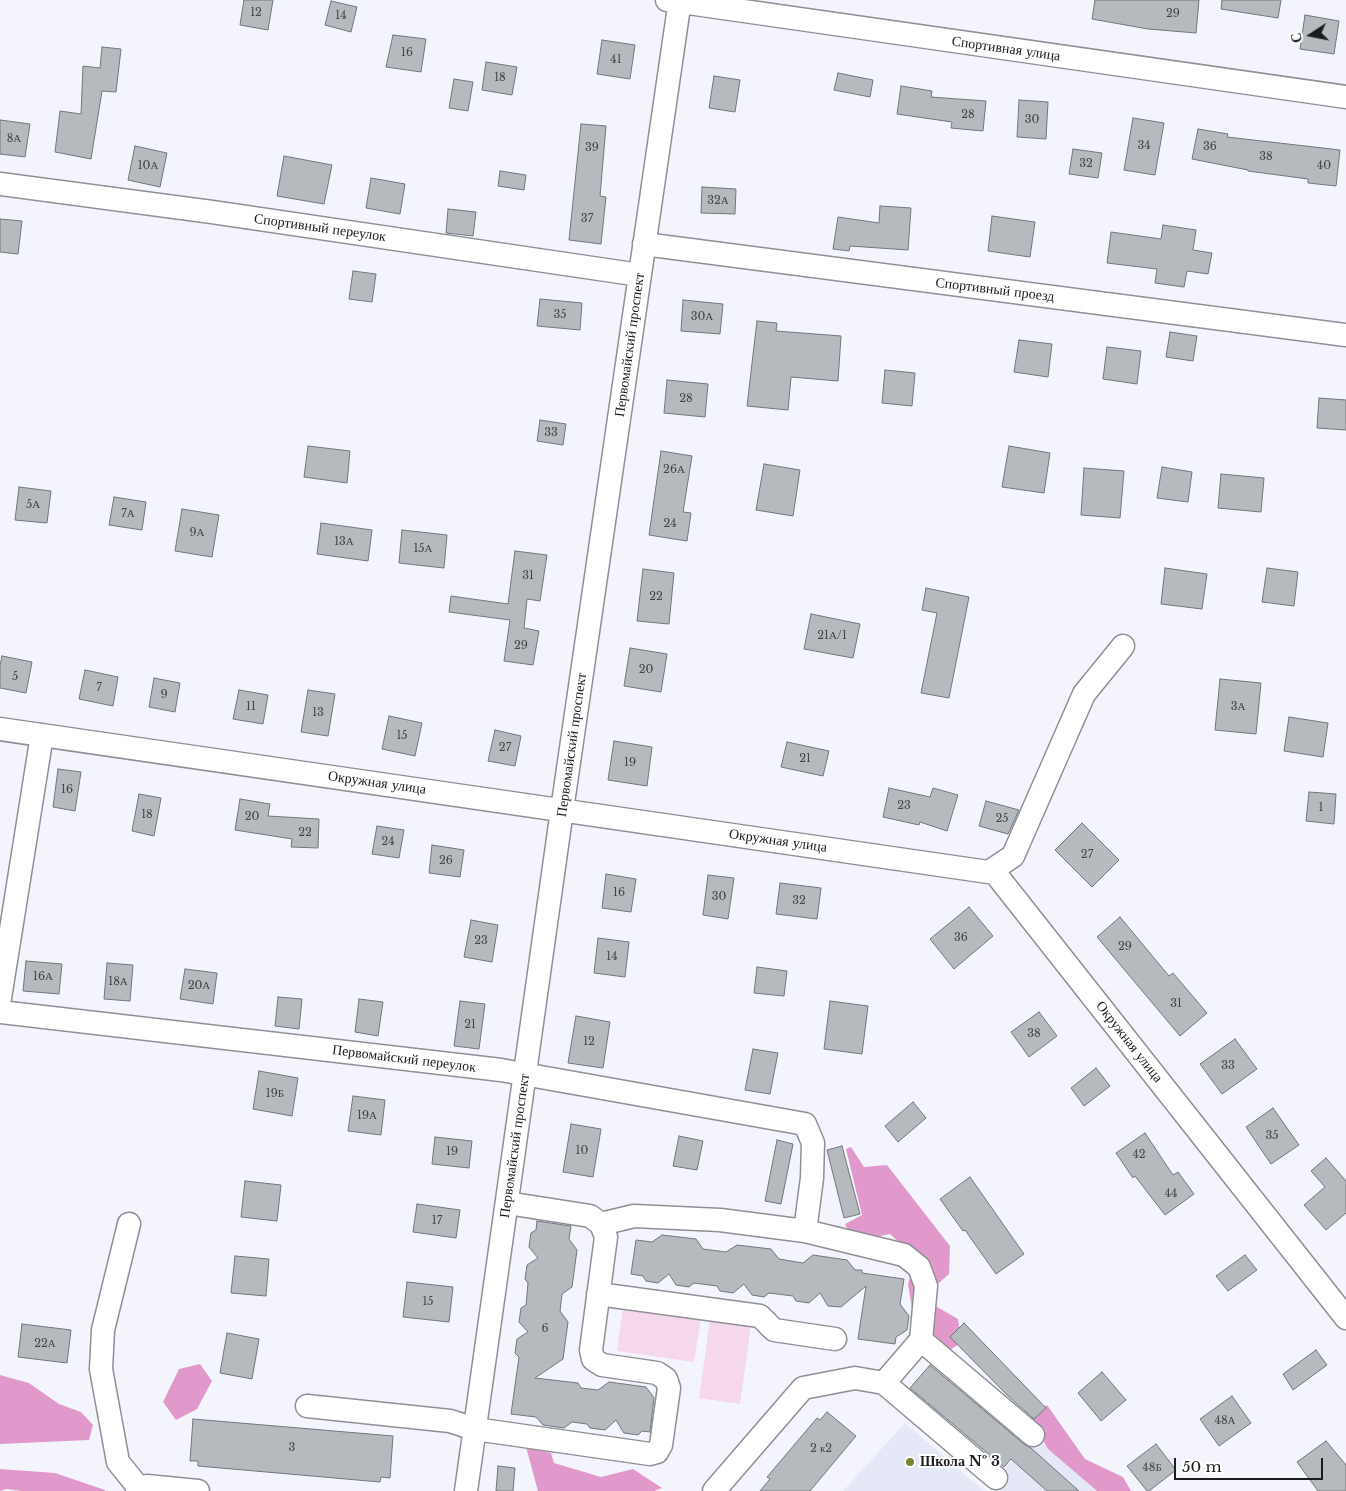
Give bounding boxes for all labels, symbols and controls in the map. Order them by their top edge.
house number: 12 [250,6,262,20]
house number: 29 [1166,7,1180,21]
house number: 14 [335,9,347,23]
north arrow [1286,10,1336,60]
text: С [1286,31,1306,45]
street label: Спортивная улица [951,33,1061,65]
house number: 16 [401,46,413,60]
house number: 41 [610,53,622,67]
house number: 18 [494,71,506,85]
house number: 28 [961,108,975,122]
house number: 30 [1025,113,1039,127]
house number: 8А [7,132,21,146]
house number: 34 [1137,139,1151,153]
house number: 36 [1203,140,1217,154]
house number: 39 [585,141,599,155]
house number: 38 [1259,150,1273,164]
house number: 32 [1079,157,1093,171]
house number: 10А [138,159,158,173]
house number: 40 [1317,159,1331,173]
house number: 32А [707,194,729,208]
street label: Спортивный переулок [253,210,387,246]
house number: 37 [581,212,593,226]
street label: Первомайский проспект [612,272,648,418]
street label: Спортивный проезд [935,274,1055,306]
house number: 35 [553,308,567,322]
house number: 30А [691,310,713,324]
house number: 28 [679,392,693,406]
house number: 33 [544,426,558,440]
house number: 26А [663,463,685,477]
house number: 5А [26,498,40,512]
house number: 7А [121,507,135,521]
house number: 24 [663,517,677,531]
house number: 9А [189,526,205,540]
house number: 13А [334,535,354,549]
house number: 15А [413,542,433,556]
house number: 31 [522,569,534,583]
house number: 22 [649,590,663,604]
house number: 21А/1 [817,629,847,643]
house number: 29 [514,639,528,653]
house number: 20 [639,663,653,677]
house number: 5 [12,670,18,684]
street label: Первомайский проспект [554,672,590,818]
house number: 7 [96,681,102,695]
house number: 9 [160,688,168,702]
house number: 11 [246,700,256,714]
house number: 3А [1231,700,1245,714]
house number: 13 [312,706,324,720]
house number: 15 [396,729,408,743]
house number: 27 [499,741,511,755]
house number: 21 [799,752,811,766]
house number: 19 [624,756,636,770]
street label: Окружная улица [327,768,427,798]
house number: 16 [61,783,73,797]
house number: 23 [897,799,911,813]
house number: 1 [1319,801,1323,815]
house number: 18 [141,808,153,822]
house number: 20 [245,810,259,824]
house number: 25 [995,812,1009,826]
house number: 22 [298,826,312,840]
street label: Окружная улица [728,826,828,856]
house number: 24 [381,835,395,849]
house number: 27 [1081,848,1093,862]
house number: 26 [439,854,453,868]
house number: 16 [613,886,625,900]
house number: 30 [712,890,726,904]
house number: 32 [792,894,806,908]
house number: 36 [954,931,968,945]
house number: 23 [474,934,488,948]
house number: 29 [1118,940,1132,954]
house number: 14 [606,950,618,964]
house number: 16А [33,970,53,984]
house number: 18А [108,975,128,989]
house number: 20А [188,979,210,993]
house number: 31 [1170,997,1182,1011]
street label: Окружная улица [1092,998,1166,1086]
house number: 21 [464,1018,476,1032]
house number: 38 [1027,1027,1041,1041]
house number: 12 [583,1035,595,1049]
street label: Первомайский переулок [331,1042,477,1076]
house number: 33 [1221,1059,1235,1073]
street label: Первомайский проспект [497,1073,533,1219]
house number: 19Б [266,1087,284,1101]
house number: 19А [357,1109,377,1123]
house number: 35 [1265,1129,1279,1143]
house number: 10 [576,1144,588,1158]
house number: 19 [446,1145,458,1159]
house number: 42 [1132,1148,1146,1162]
house number: 44 [1165,1187,1177,1201]
house number: 17 [432,1214,442,1228]
house number: 15 [422,1295,434,1309]
house number: 6 [541,1322,549,1336]
house number: 22А [34,1337,56,1351]
house number: 48А [1214,1414,1236,1428]
house number: 3 [289,1441,295,1455]
house number: 2 к2 [810,1442,832,1456]
scale bar [1176,1448,1325,1480]
place label: Школа № 3 [920,1454,1000,1470]
marker: Школа № 3 [904,1456,916,1468]
text: 50 m [1182,1457,1222,1476]
house number: 48Б [1142,1461,1162,1475]

